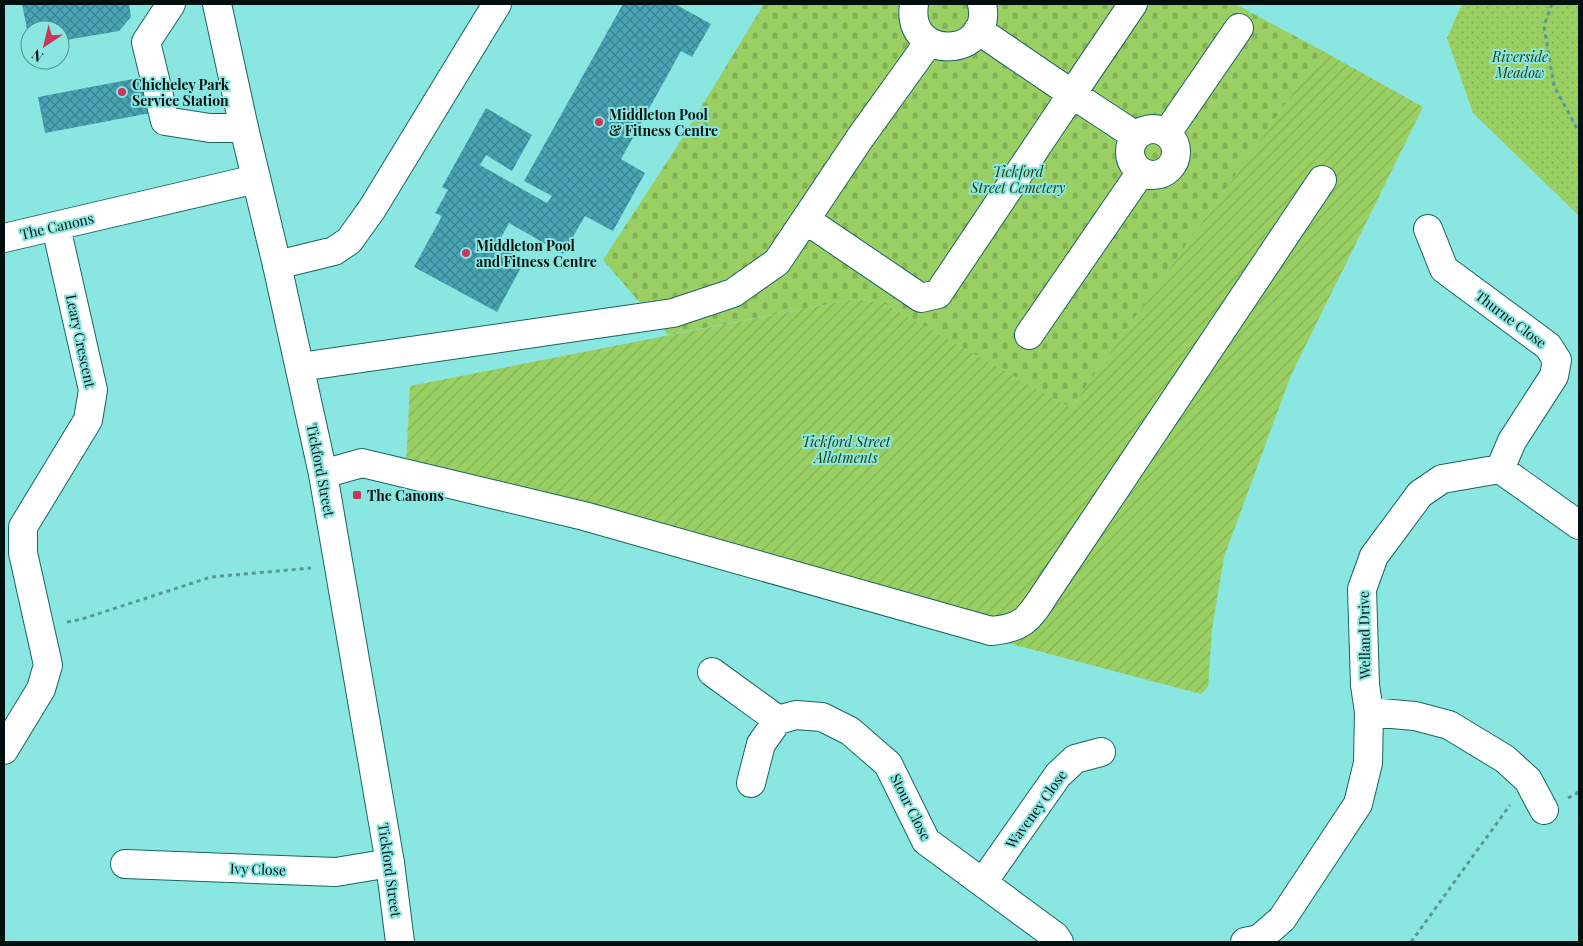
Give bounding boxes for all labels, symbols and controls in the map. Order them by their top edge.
north arrow [20,20,70,70]
text: N [28,45,47,67]
park label: Riverside Meadow [1491,47,1548,82]
place label: Chicheley Park Service Station [132,75,230,110]
marker: Chicheley Park Service Station [116,86,128,98]
place label: Middleton Pool & Fitness Centre [609,105,718,140]
marker: Middleton Pool & Fitness Centre [593,116,605,128]
park label: Tickford Street Cemetery [970,162,1066,197]
street label: The Canons [18,208,96,244]
place label: Middleton Pool and Fitness Centre [476,236,597,271]
marker: Middleton Pool and Fitness Centre [460,247,472,259]
street label: Thurne Close [1471,286,1551,352]
street label: Leary Crescent [62,293,100,390]
street label: Tickford Street [303,422,340,519]
park label: Tickford Street Allotments [801,432,892,467]
place label: The Canons [367,486,444,505]
marker: The Canons [351,489,363,501]
street label: Welland Drive [1354,591,1374,680]
street label: Waveney Close [1000,766,1071,853]
street label: Stour Close [886,770,936,844]
street label: Tickford Street [374,822,406,919]
street label: Ivy Close [230,859,286,879]

